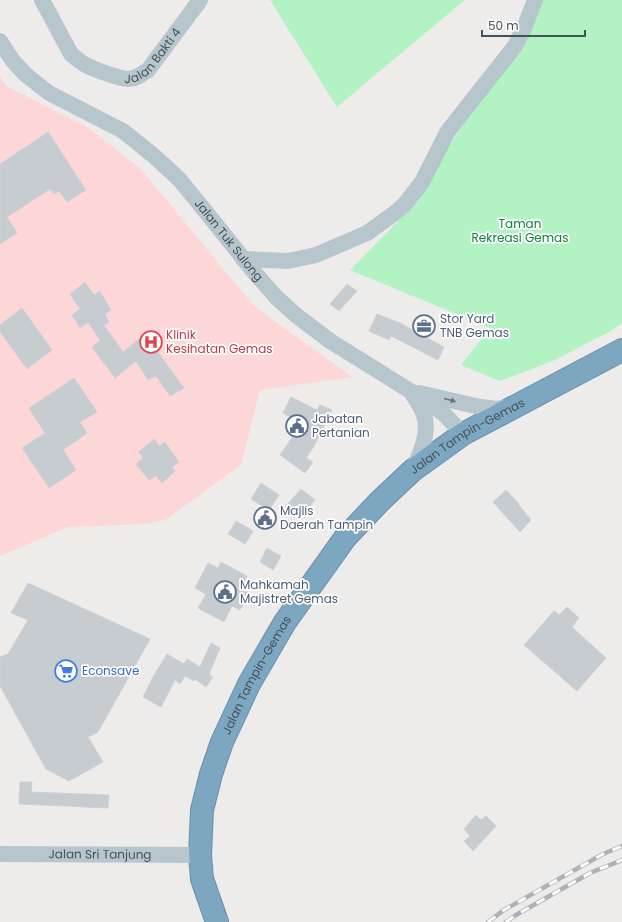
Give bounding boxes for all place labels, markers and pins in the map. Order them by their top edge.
place label: Stor Yard TNB Gemas [440,310,509,341]
office icon: Stor Yard TNB Gemas [411,313,437,339]
place label: Klinik Kesihatan Gemas [166,326,273,357]
hospital icon: Klinik Kesihatan Gemas [138,329,164,355]
place label: Jabatan Pertanian [312,410,370,441]
public building icon: Jabatan Pertanian [284,413,310,439]
place label: Majlis Daerah Tampin [280,502,373,533]
public building icon: Majlis Daerah Tampin [252,505,278,531]
place label: Mahkamah Majistret Gemas [240,576,338,607]
public building icon: Mahkamah Majistret Gemas [212,579,238,605]
supermarket icon: Econsave [53,658,79,684]
place label: Econsave [82,662,139,679]

